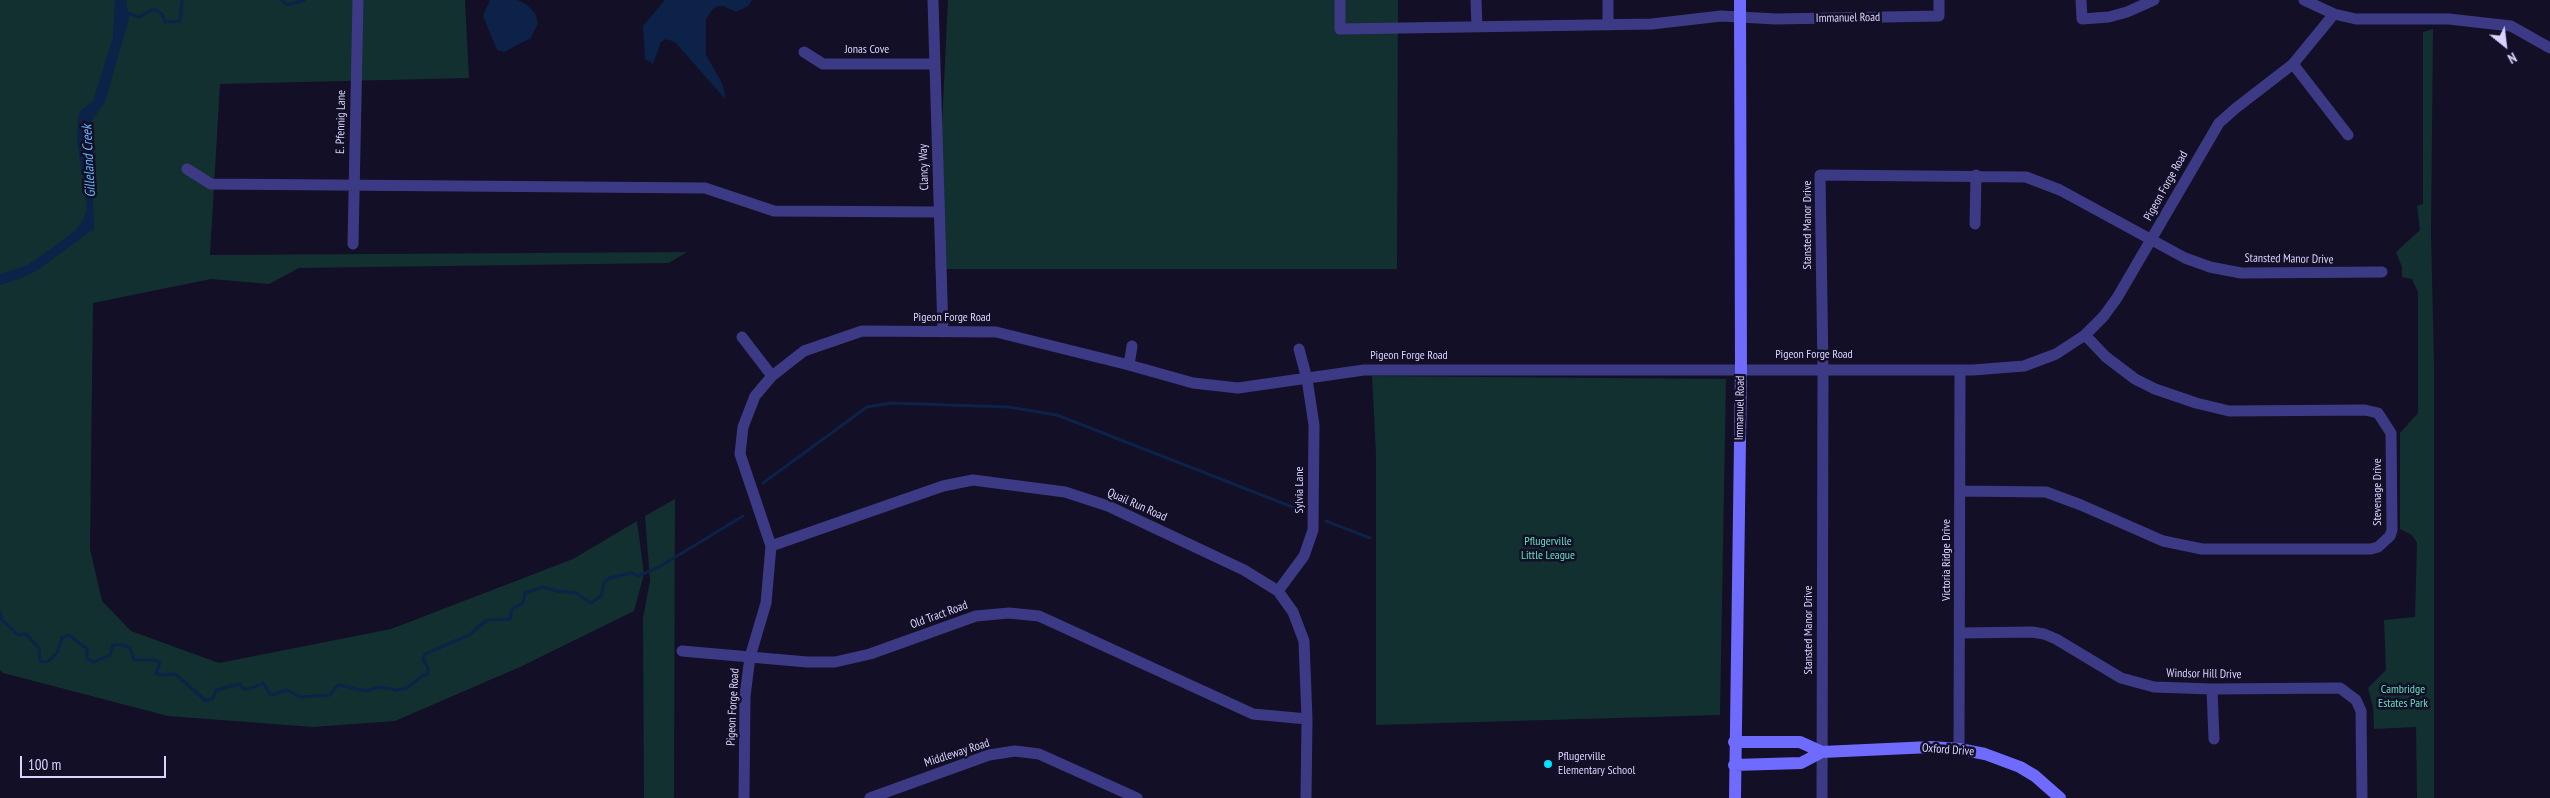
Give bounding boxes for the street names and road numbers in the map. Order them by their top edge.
street label: Immanuel Road [1816,10,1880,26]
street label: Jonas Cove [845,43,889,57]
street label: E. Pfennig Lane [333,90,349,154]
street label: Clancy Way [916,143,932,191]
street label: Pigeon Forge Road [2141,149,2191,223]
street label: Stansted Manor Drive [1801,181,1815,269]
street label: Stansted Manor Drive [2244,251,2334,267]
street label: Pigeon Forge Road [913,311,991,325]
street label: Pigeon Forge Road [1775,348,1853,362]
street label: Pigeon Forge Road [1370,349,1448,363]
street label: Immanuel Road [1732,376,1748,440]
street label: Stevenage Drive [2371,458,2385,526]
street label: Sylvia Lane [1293,467,1307,513]
street label: Quail Run Road [1105,485,1169,525]
street label: Victoria Ridge Drive [1940,519,1954,601]
street label: Stansted Manor Drive [1802,586,1816,674]
street label: Old Tract Road [908,598,970,632]
street label: Windsor Hill Drive [2166,666,2242,682]
street label: Pigeon Forge Road [724,668,742,746]
street label: Middleway Road [923,736,991,770]
street label: Oxford Drive [1921,741,1975,759]

